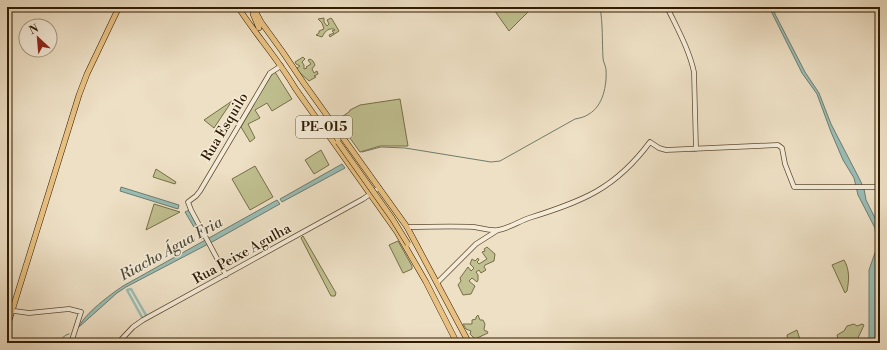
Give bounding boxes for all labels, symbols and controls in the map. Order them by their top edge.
north arrow [18,18,58,58]
text: N [27,22,41,38]
street label: Rua Esquilo [198,89,253,165]
road number: PE-015 [296,116,352,138]
water label: Riacho Água Fria [115,212,226,286]
street label: Rua Peixe Agulha [190,219,295,288]

